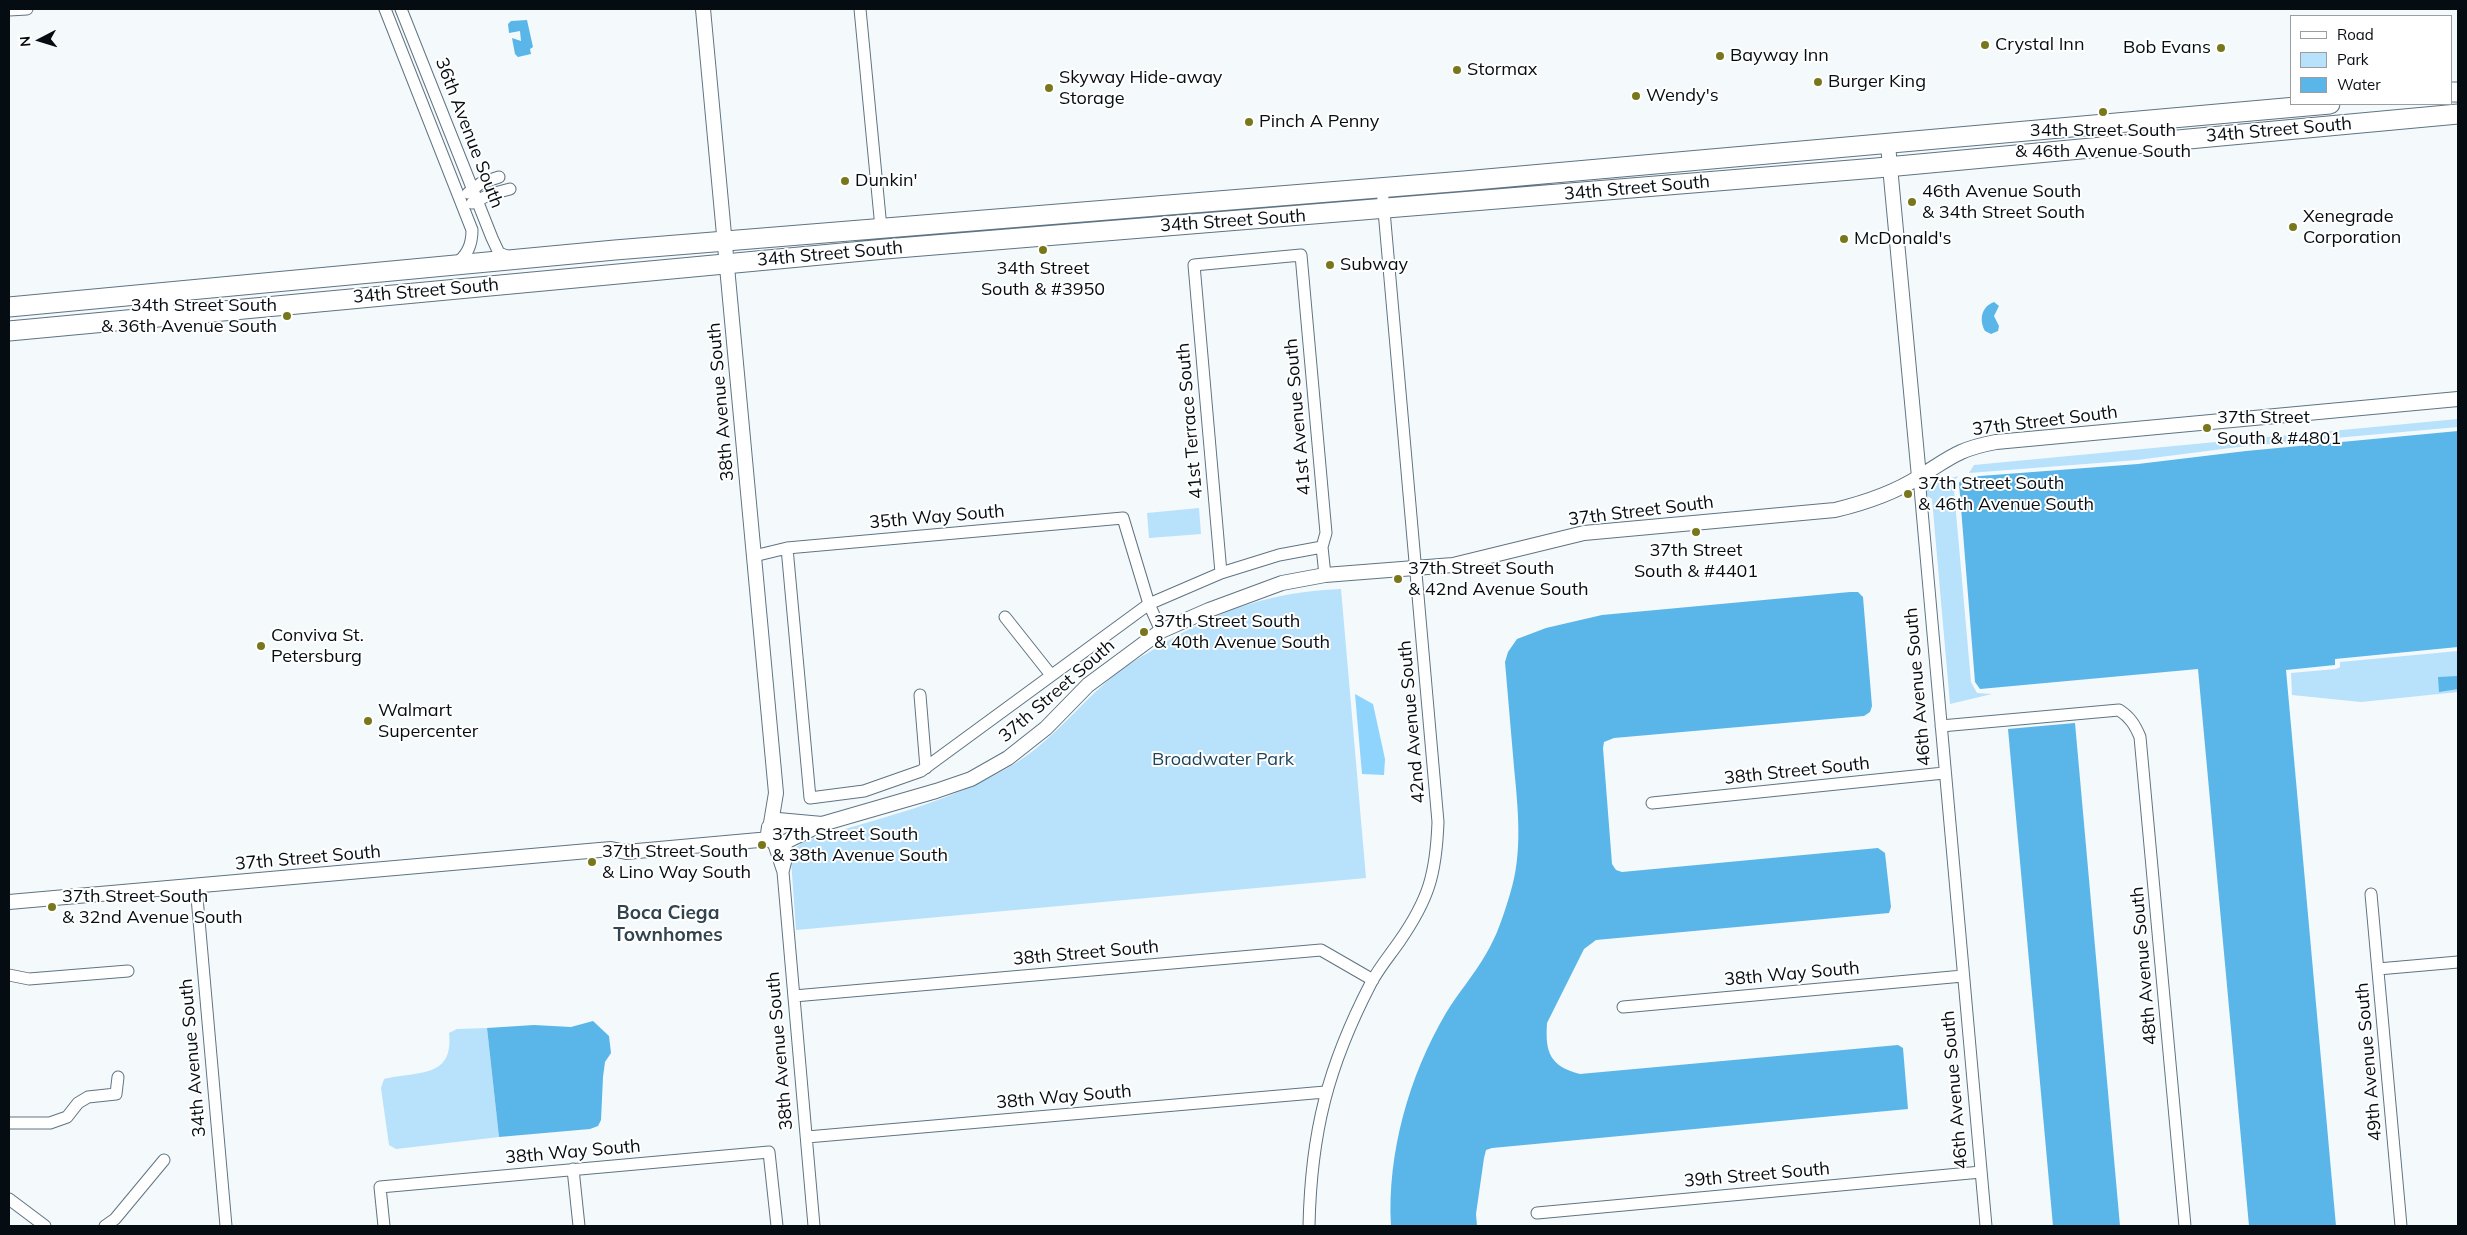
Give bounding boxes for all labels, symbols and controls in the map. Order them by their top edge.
north arrow [15,15,65,65]
legend [2290,15,2452,105]
text: Road [2337,25,2374,44]
place label: Crystal Inn [1995,34,2084,56]
text: N [16,35,34,47]
place label: Bob Evans [2123,37,2211,59]
marker: Crystal Inn [1979,39,1991,51]
marker: Bob Evans [2215,42,2227,54]
place label: Bayway Inn [1730,45,1829,67]
marker: Bayway Inn [1714,50,1726,62]
text: Park [2337,50,2369,69]
street label: 36th Avenue South [430,55,508,211]
place label: Stormax [1467,59,1537,81]
marker: Stormax [1451,64,1463,76]
place label: Skyway Hide-away Storage [1059,67,1222,110]
place label: Burger King [1828,71,1926,93]
text: Water [2337,75,2381,94]
marker: Burger King [1812,76,1824,88]
marker: Skyway Hide-away Storage [1043,82,1055,94]
place label: Wendy's [1646,85,1719,107]
marker: Wendy's [1630,90,1642,102]
marker: 34th Street South & 46th Avenue South [2097,106,2109,118]
place label: Pinch A Penny [1259,111,1379,133]
street label: 34th Street South [2205,113,2353,147]
marker: Pinch A Penny [1243,116,1255,128]
place label: 34th Street South & 46th Avenue South [2015,120,2191,162]
place label: Dunkin' [855,170,917,192]
street label: 34th Street South [1563,171,1711,205]
marker: Dunkin' [839,175,851,187]
place label: 46th Avenue South & 34th Street South [1922,181,2085,223]
marker: 46th Avenue South & 34th Street South [1906,196,1918,208]
street label: 34th Street South [1159,205,1307,237]
place label: Xenegrade Corporation [2303,206,2401,248]
marker: Xenegrade Corporation [2287,221,2299,233]
place label: McDonald's [1854,228,1951,250]
marker: McDonald's [1838,233,1850,245]
street label: 34th Street South [756,237,904,271]
marker: 34th Street South & #3950 [1037,244,1049,256]
place label: Subway [1340,254,1408,276]
place label: 34th Street South & #3950 [981,258,1105,300]
marker: Subway [1324,259,1336,271]
street label: 34th Street South [352,274,500,308]
place label: 34th Street South & 36th Avenue South [101,295,277,338]
marker: 34th Street South & 36th Avenue South [281,310,293,322]
street label: 38th Avenue South [703,322,739,482]
street label: 41st Avenue South [1280,338,1316,496]
street label: 41st Terrace South [1172,342,1208,500]
street label: 37th Street South [1971,401,2119,441]
place label: 37th Street South & #4801 [2217,407,2341,449]
marker: 37th Street South & #4801 [2201,422,2213,434]
place label: 37th Street South & 46th Avenue South [1918,473,2094,516]
marker: 37th Street South & 46th Avenue South [1902,488,1914,500]
street label: 37th Street South [1567,491,1715,531]
street label: 35th Way South [868,500,1006,534]
marker: 37th Street South & #4401 [1690,526,1702,538]
place label: 37th Street South & #4401 [1634,540,1758,582]
place label: 37th Street South & 42nd Avenue South [1408,558,1589,600]
marker: 37th Street South & 42nd Avenue South [1392,573,1404,585]
street label: 46th Avenue South [1900,607,1936,767]
place label: 37th Street South & 40th Avenue South [1154,611,1330,654]
place label: Conviva St. Petersburg [271,625,364,668]
marker: 37th Street South & 40th Avenue South [1138,626,1150,638]
street label: 37th Street South [995,635,1119,747]
street label: 42nd Avenue South [1394,639,1430,805]
marker: Conviva St. Petersburg [255,640,267,652]
place label: Walmart Supercenter [378,700,478,742]
marker: Walmart Supercenter [362,715,374,727]
park label: Broadwater Park [1152,749,1294,771]
street label: 38th Street South [1723,753,1871,789]
place label: 37th Street South & 38th Avenue South [772,824,948,866]
marker: 37th Street South & 38th Avenue South [756,839,768,851]
street label: 37th Street South [234,841,382,875]
place label: 37th Street South & Lino Way South [602,841,751,884]
marker: 37th Street South & Lino Way South [586,856,598,868]
place label: 37th Street South & 32nd Avenue South [62,886,243,929]
street label: 48th Avenue South [2126,886,2162,1046]
marker: 37th Street South & 32nd Avenue South [46,901,58,913]
district label: Boca Ciega Townhomes [613,902,723,946]
street label: 38th Street South [1012,936,1160,970]
street label: 38th Way South [1723,957,1861,991]
street label: 38th Avenue South [762,971,798,1131]
street label: 34th Avenue South [175,978,211,1138]
street label: 49th Avenue South [2351,982,2387,1142]
street label: 46th Avenue South [1937,1010,1973,1170]
street label: 38th Way South [995,1080,1133,1114]
street label: 38th Way South [504,1135,642,1169]
street label: 39th Street South [1683,1158,1831,1192]

